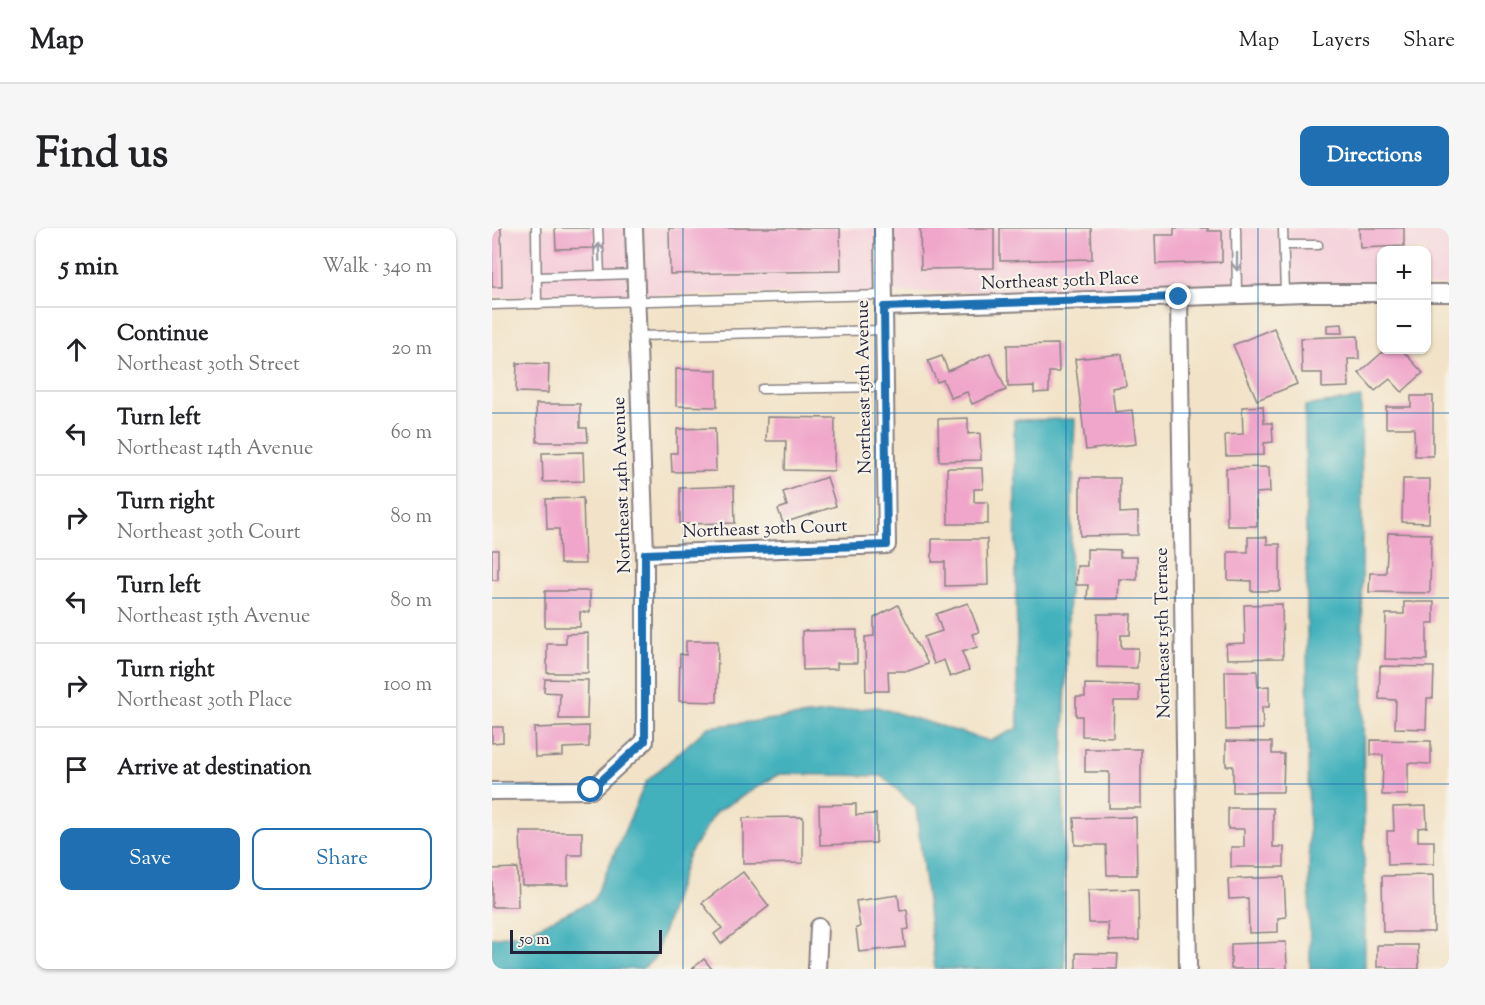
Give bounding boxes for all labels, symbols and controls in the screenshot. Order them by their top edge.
text: Map [30,21,84,61]
text: Map [1239,26,1279,56]
text: Layers [1312,26,1370,56]
text: Share [1403,26,1455,56]
text: Find us [36,126,168,186]
button: Directions [1300,126,1449,186]
one-way arrow [593,242,605,262]
map controls [1377,246,1431,354]
button: + [1377,246,1431,300]
text: 5 min [60,249,119,286]
one-way arrow [1231,251,1243,271]
text: Walk · 340 m [322,253,432,282]
street label: Northeast 30th Place [981,266,1139,298]
route end [1165,283,1191,309]
street label: Northeast 15th Avenue [850,300,880,474]
button: − [1377,300,1431,354]
text: Continue [117,319,208,351]
icon: ahead [60,333,93,366]
text: 20 m [391,335,432,364]
text: Northeast 30th Street [117,351,300,380]
street label: Northeast 14th Avenue [607,396,639,574]
text: Turn left [117,403,200,435]
icon: left [60,417,93,450]
text: 60 m [391,419,432,448]
text: Northeast 14th Avenue [117,435,313,464]
text: Turn right [117,487,214,519]
icon: right [60,501,93,534]
text: 80 m [391,503,432,532]
street label: Northeast 30th Court [682,514,848,546]
text: Northeast 30th Court [117,519,301,548]
street label: Northeast 15th Terrace [1150,547,1178,719]
text: Turn left [117,571,200,603]
icon: left [60,585,93,618]
text: 80 m [391,587,432,616]
text: Northeast 15th Avenue [117,603,310,632]
text: Turn right [117,655,214,687]
icon: right [60,669,93,702]
text: 100 m [383,671,432,700]
text: Northeast 30th Place [117,687,292,716]
icon: arrive [60,753,93,786]
text: Arrive at destination [117,753,312,785]
route start [577,776,603,802]
button: Save [60,828,240,890]
button: Share [252,828,432,890]
scale bar [510,927,662,954]
text: 50 m [519,929,550,952]

